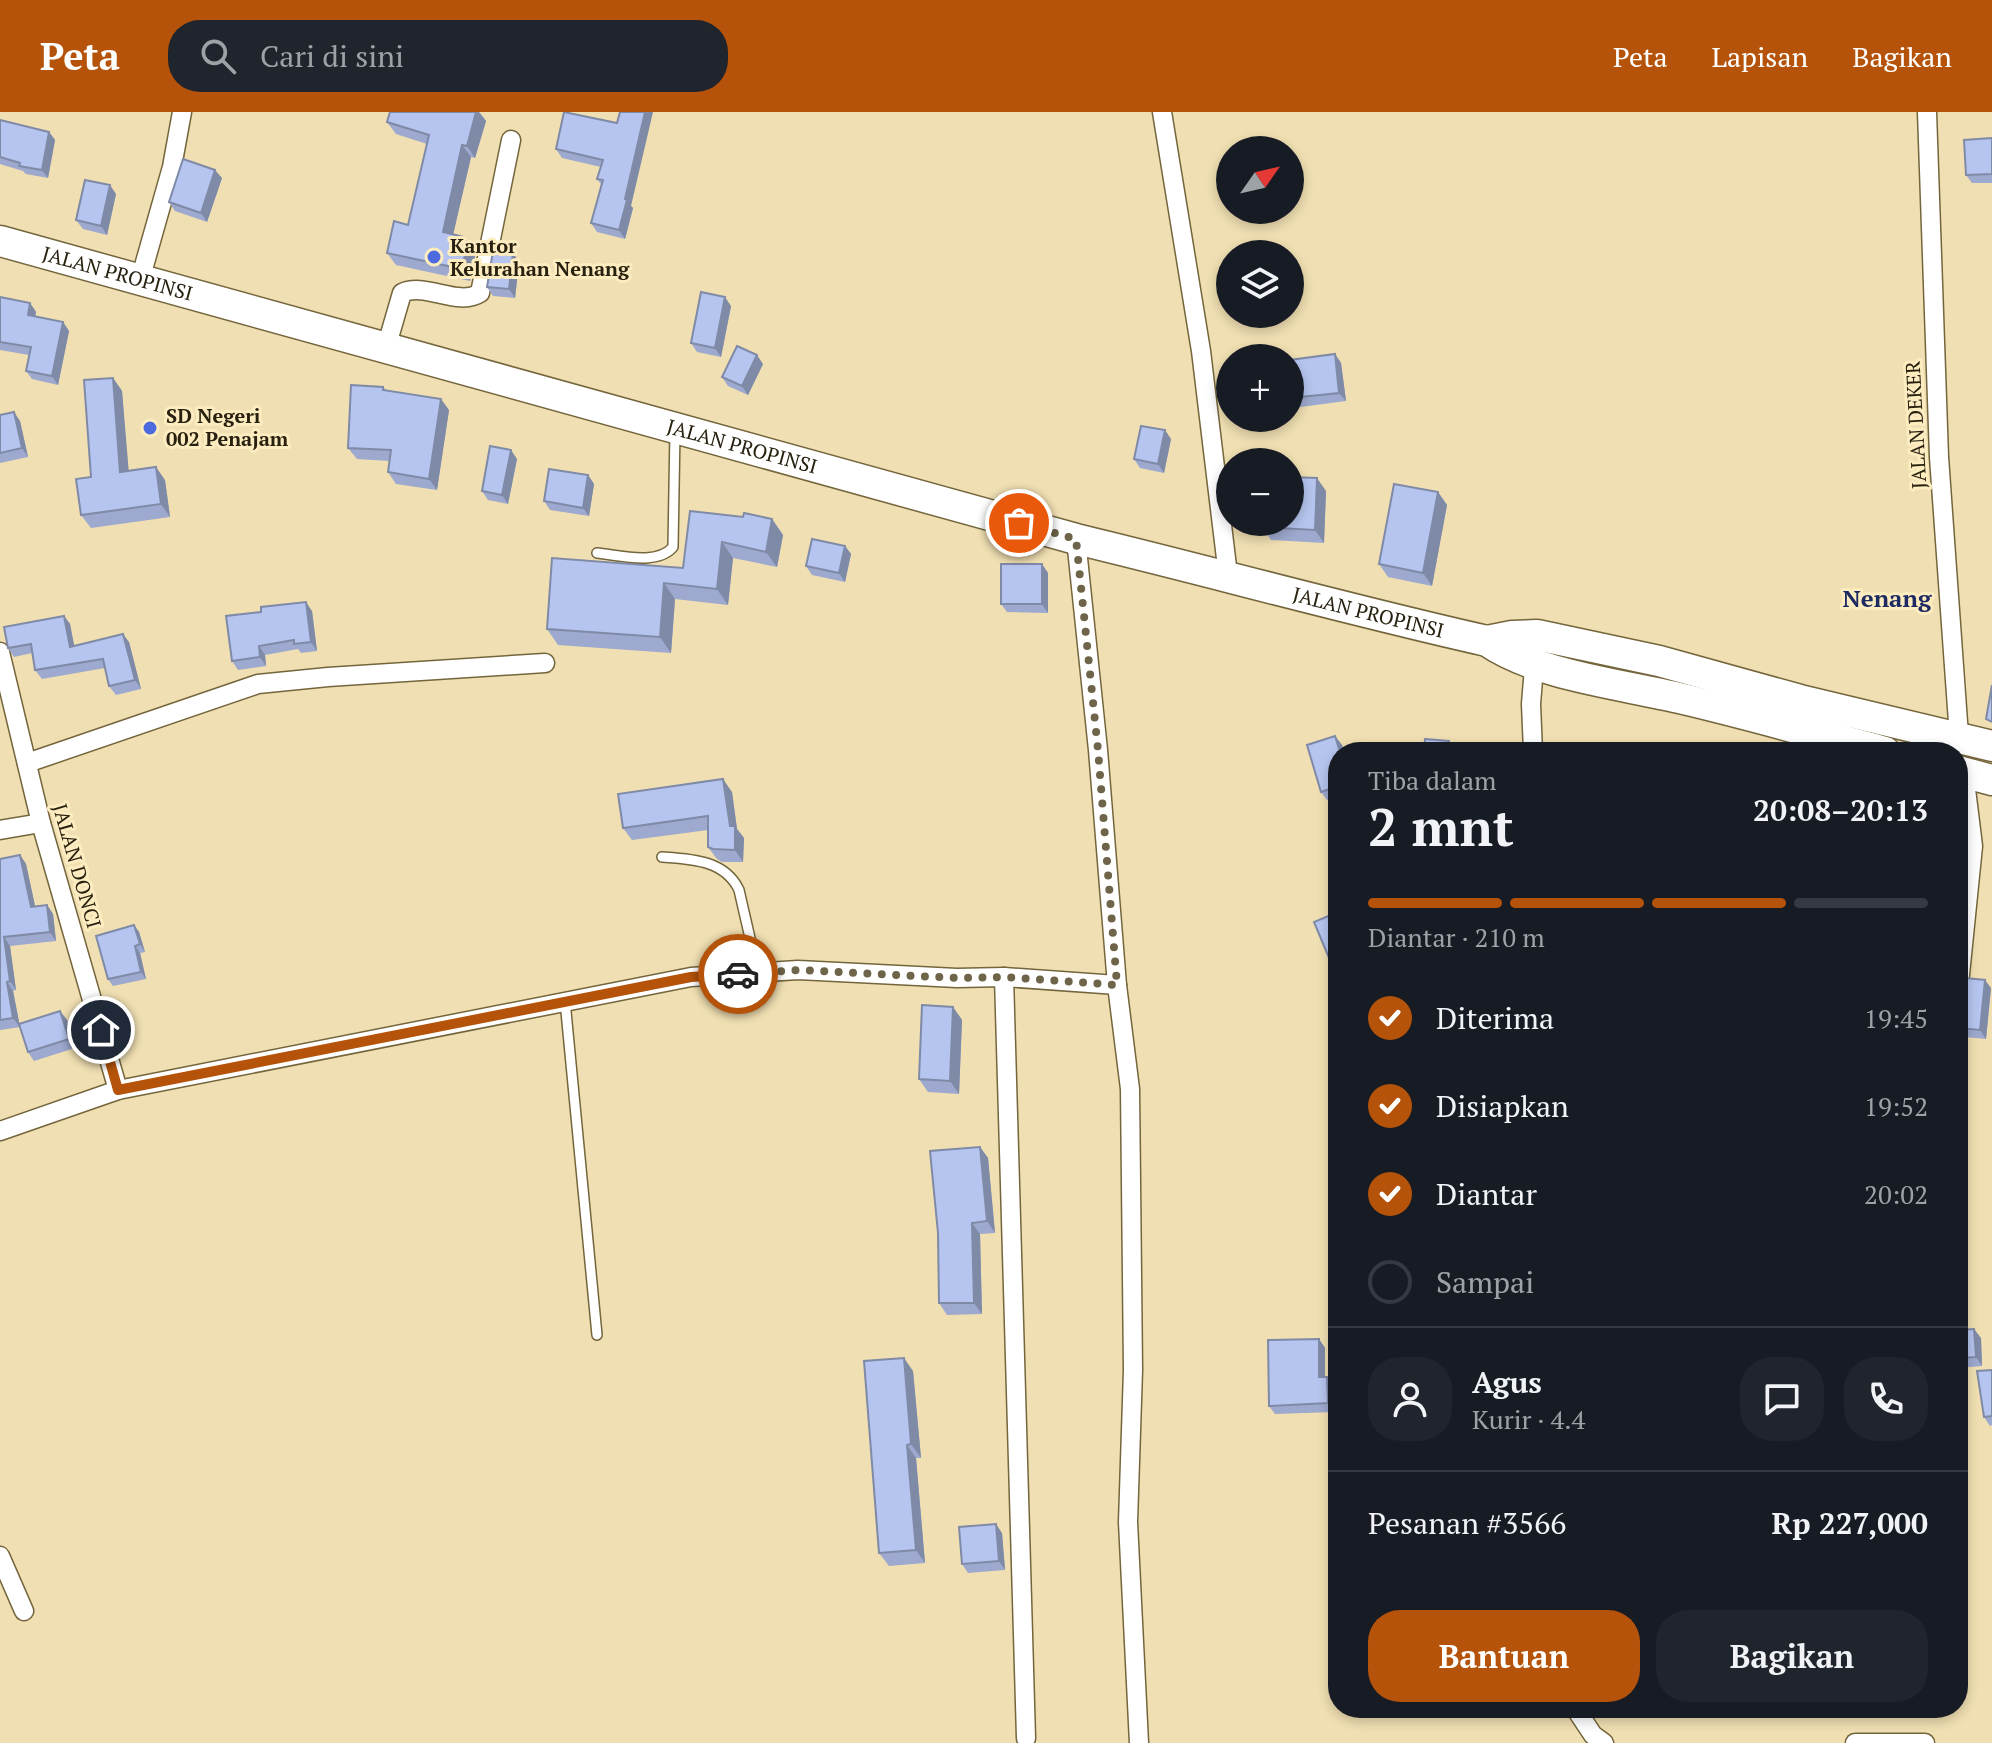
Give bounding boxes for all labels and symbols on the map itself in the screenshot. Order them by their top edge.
north arrow [1216,136,1304,224]
place label: Kantor Kelurahan Nenang [450,232,630,282]
street label: JALAN PROPINSI [39,239,196,307]
marker: Kantor Kelurahan Nenang [425,248,443,266]
street label: JALAN DEKER [1899,360,1932,490]
place label: SD Negeri 002 Penajam [166,402,289,452]
street label: JALAN PROPINSI [664,412,820,480]
marker: SD Negeri 002 Penajam [141,419,159,437]
pin [985,489,1053,557]
street label: JALAN PROPINSI [1290,580,1447,644]
district label: Nenang [1843,582,1932,614]
street label: JALAN DONCI [47,801,108,931]
courier [698,934,778,1014]
pin [67,996,135,1064]

